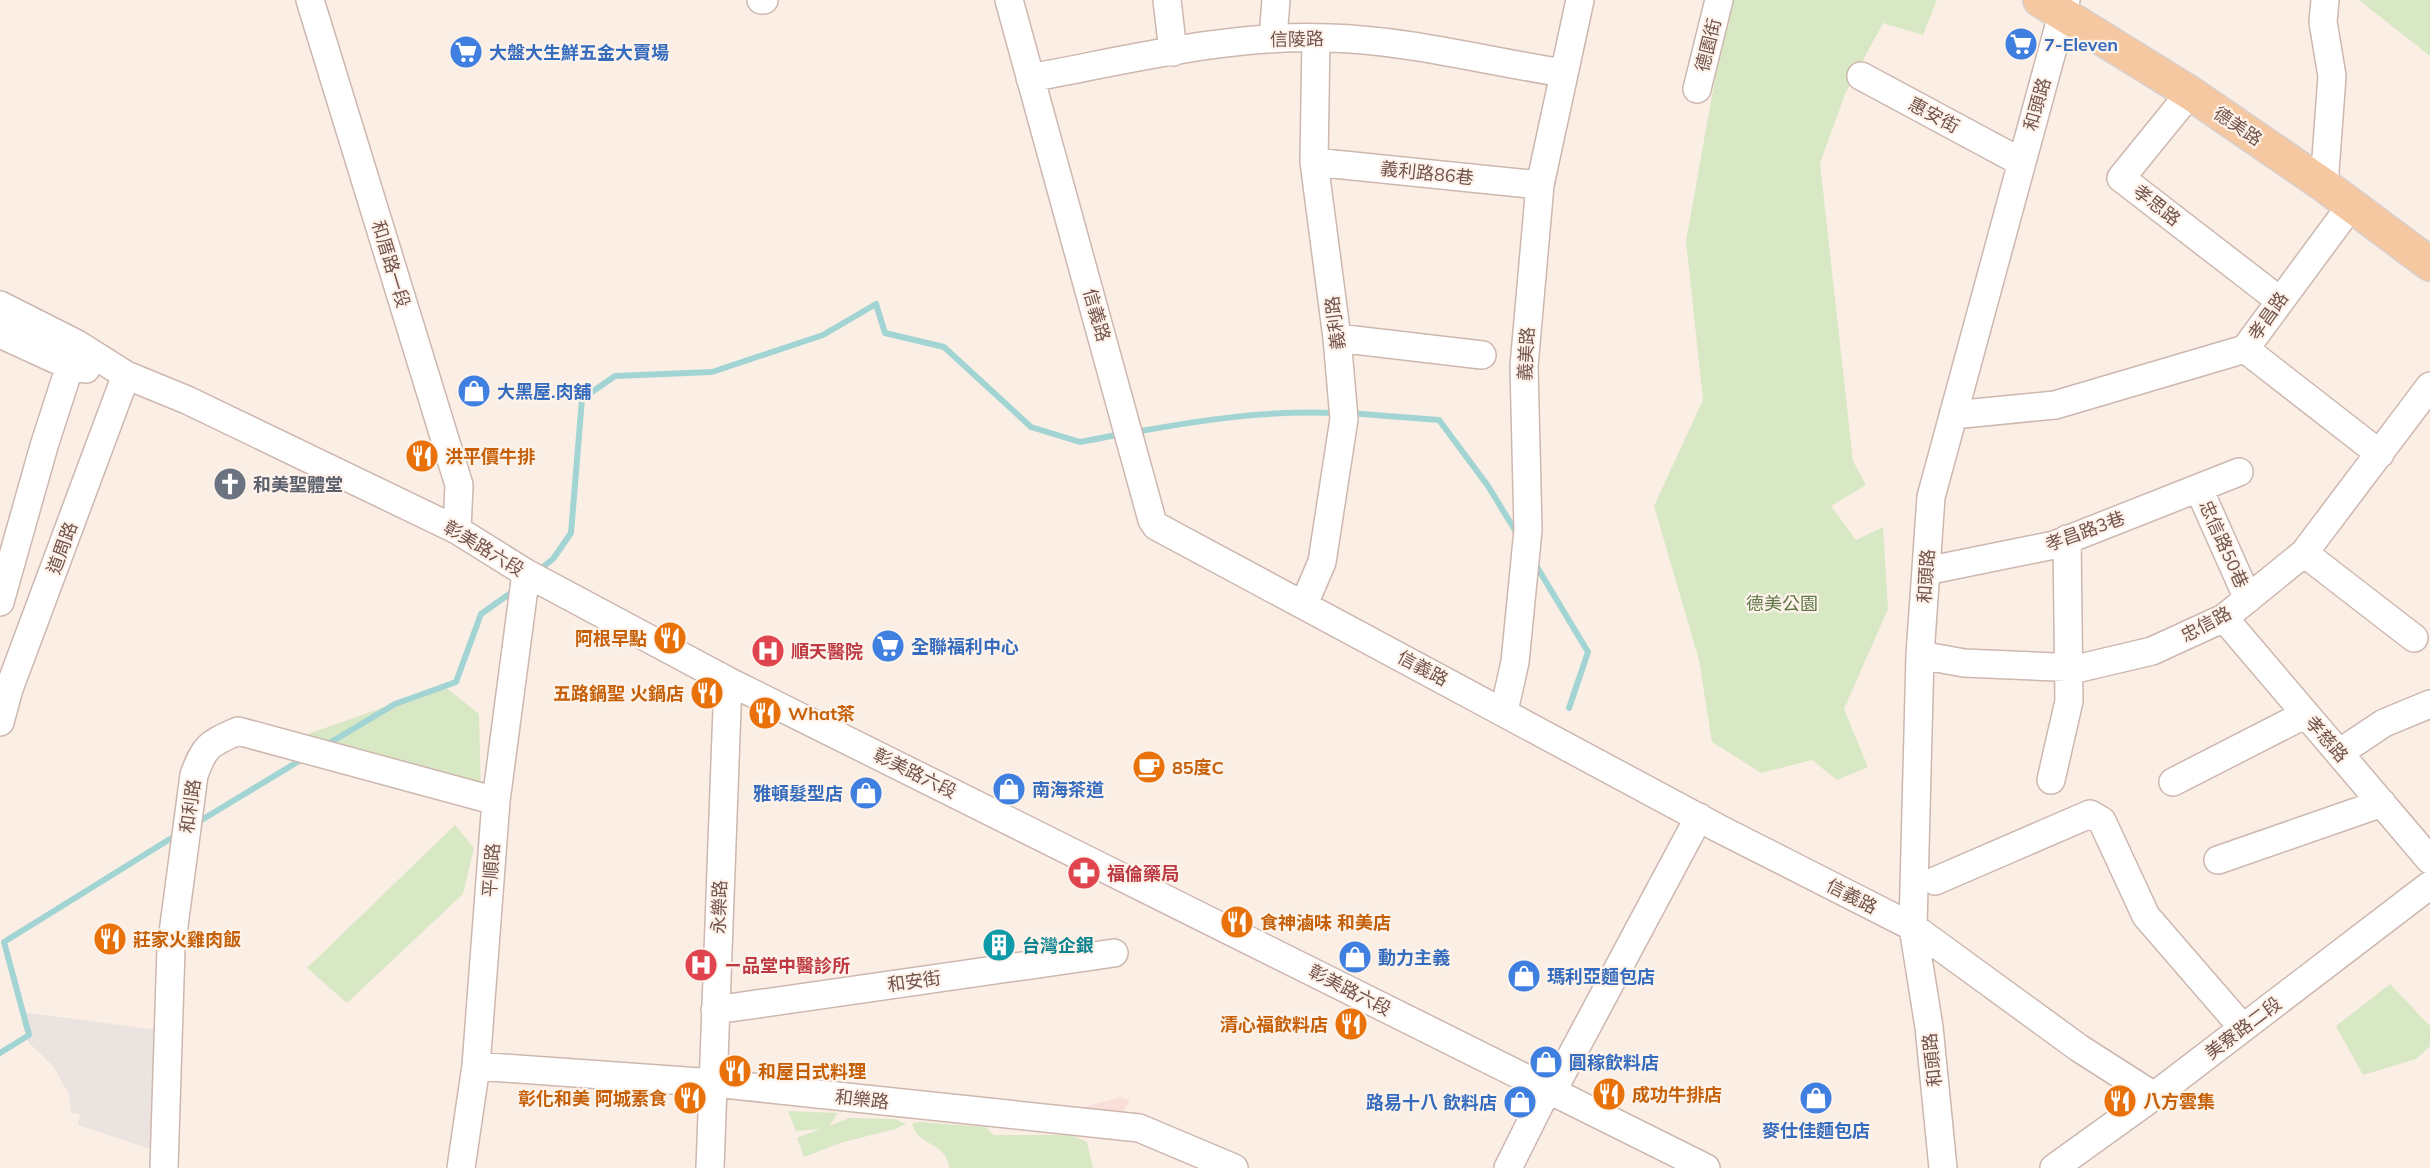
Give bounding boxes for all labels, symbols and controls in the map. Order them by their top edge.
street label: 德園街 [1690,16,1726,74]
supermarket icon: 7-Eleven [2003,26,2039,62]
street label: 信陵路 [1270,27,1324,51]
place label: 7-Eleven [2044,33,2118,56]
supermarket icon: 大盤大生鮮五金大賣場 [448,34,484,70]
place label: 大盤大生鮮五金大賣場 [489,41,669,64]
street label: 和頭路 [2019,75,2055,133]
street label: 惠安街 [1905,92,1963,138]
street label: 德美路 [2209,101,2267,151]
street label: 義利路86巷 [1379,157,1475,189]
street label: 孝思路 [2129,179,2185,231]
street label: 和厝路一段 [367,218,415,310]
street label: 信義路 [1079,286,1115,344]
street label: 孝昌路 [2243,287,2293,345]
street label: 義利路 [1320,295,1350,351]
street label: 義美路 [1513,326,1539,382]
shop icon: 大黑屋.肉舖 [456,373,492,409]
place label: 大黑屋.肉舖 [497,380,591,403]
restaurant icon: 洪平價牛排 [404,438,440,474]
place label: 洪平價牛排 [445,445,535,468]
church icon: 和美聖體堂 [212,466,248,502]
place label: 和美聖體堂 [253,473,343,496]
street label: 忠信路50巷 [2194,497,2254,591]
street label: 孝昌路3巷 [2042,506,2128,556]
street label: 彰美路六段 [440,515,528,581]
street label: 道周路 [42,519,82,577]
street label: 和頭路 [1913,548,1939,604]
park label: 德美公園 [1746,592,1818,615]
street label: 忠信路 [2177,601,2235,647]
restaurant icon: 阿根早點 [652,620,688,656]
place label: 阿根早點 [575,627,647,650]
supermarket icon: 全聯福利中心 [870,628,906,664]
hospital icon: 順天醫院 [750,633,786,669]
place label: 全聯福利中心 [911,635,1019,658]
place label: 順天醫院 [791,640,863,663]
street label: 信義路 [1394,645,1452,691]
restaurant icon: 五路鍋聖 火鍋店 [689,675,725,711]
place label: 五路鍋聖 火鍋店 [553,682,684,705]
restaurant icon: What茶 [747,695,783,731]
place label: What茶 [788,702,855,725]
street label: 孝慈路 [2301,711,2353,767]
street label: 彰美路六段 [870,743,960,803]
cafe icon: 85度C [1131,749,1167,785]
place label: 85度C [1172,756,1224,779]
shop icon: 南海茶道 [991,771,1027,807]
shop icon: 雅頓髮型店 [848,775,884,811]
street label: 和利路 [175,778,205,834]
place label: 南海茶道 [1032,778,1104,801]
place label: 雅頓髮型店 [753,782,843,805]
street label: 平順路 [478,842,504,898]
pharmacy icon: 福倫藥局 [1066,855,1102,891]
place label: 福倫藥局 [1107,862,1179,885]
street label: 信義路 [1823,873,1881,919]
street label: 永樂路 [707,880,731,934]
restaurant icon: 食神滷味 和美店 [1219,904,1255,940]
place label: 食神滷味 和美店 [1260,911,1391,934]
restaurant icon: 莊家火雞肉飯 [92,921,128,957]
building icon: 台灣企銀 [981,927,1017,963]
place label: 莊家火雞肉飯 [133,928,241,951]
place label: 台灣企銀 [1022,934,1094,957]
shop icon: 動力主義 [1337,939,1373,975]
place label: 動力主義 [1378,946,1450,969]
hospital icon: ㄧ品堂中醫診所 [683,947,719,983]
place label: ㄧ品堂中醫診所 [724,954,850,977]
shop icon: 瑪利亞麵包店 [1506,958,1542,994]
street label: 彰美路六段 [1305,959,1395,1021]
place label: 瑪利亞麵包店 [1547,965,1655,988]
street label: 和安街 [886,966,942,996]
street label: 美寮路二段 [2200,992,2286,1064]
restaurant icon: 清心福飲料店 [1333,1006,1369,1042]
place label: 清心福飲料店 [1220,1013,1328,1036]
street label: 和頭路 [1918,1032,1946,1088]
shop icon: 圓稼飲料店 [1528,1044,1564,1080]
place label: 圓稼飲料店 [1569,1051,1659,1074]
restaurant icon: 和屋日式料理 [717,1053,753,1089]
place label: 和屋日式料理 [758,1060,866,1083]
restaurant icon: 成功牛排店 [1591,1076,1627,1112]
restaurant icon: 彰化和美 阿城素食 [672,1080,708,1116]
shop icon: 麥仕佳麵包店 [1798,1080,1834,1116]
place label: 成功牛排店 [1632,1083,1722,1106]
restaurant icon: 八方雲集 [2102,1083,2138,1119]
shop icon: 路易十八 飲料店 [1502,1084,1538,1120]
street label: 和樂路 [834,1085,890,1113]
place label: 彰化和美 阿城素食 [518,1087,667,1110]
place label: 八方雲集 [2143,1090,2215,1113]
place label: 路易十八 飲料店 [1366,1091,1497,1114]
place label: 麥仕佳麵包店 [1762,1119,1870,1142]

